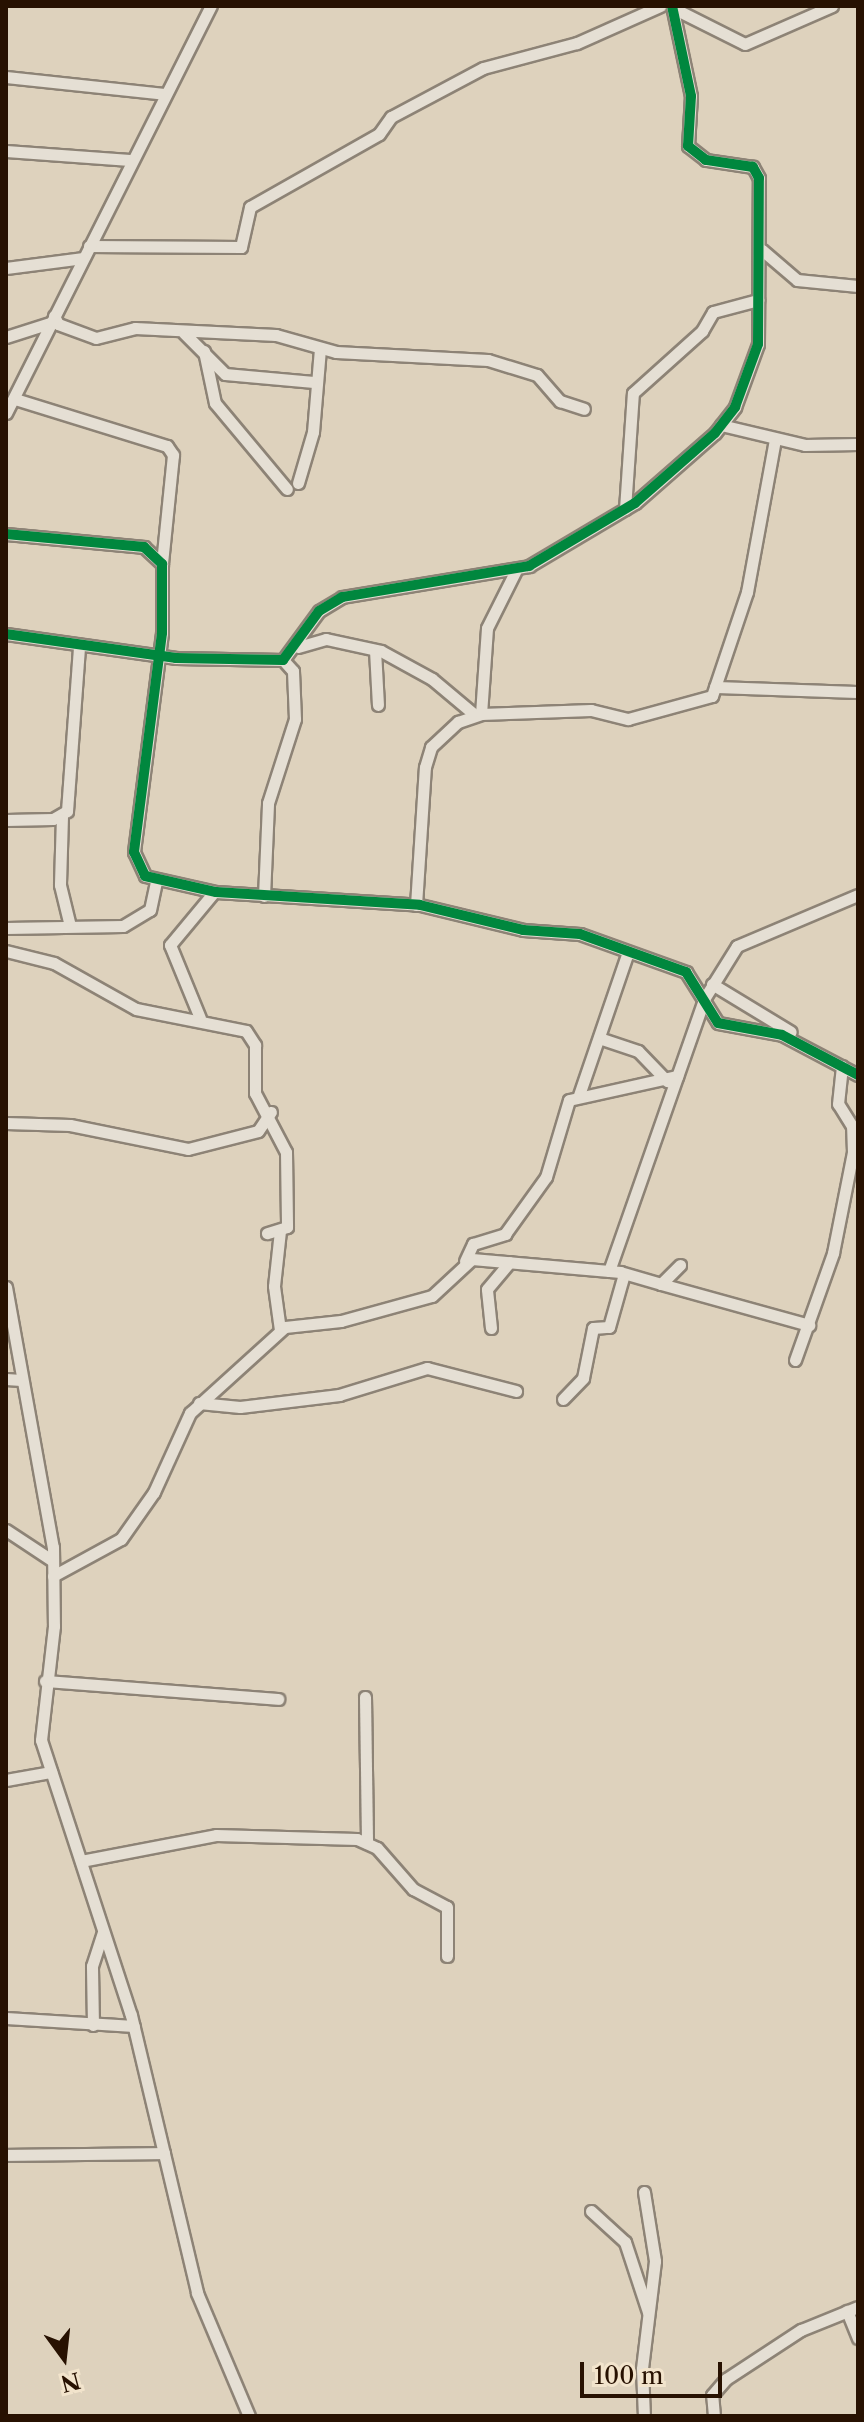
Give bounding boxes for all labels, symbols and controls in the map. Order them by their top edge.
north arrow [24,2318,104,2398]
scale bar [584,2346,726,2396]
text: 100 m [594,2361,663,2390]
text: N [58,2366,83,2397]

